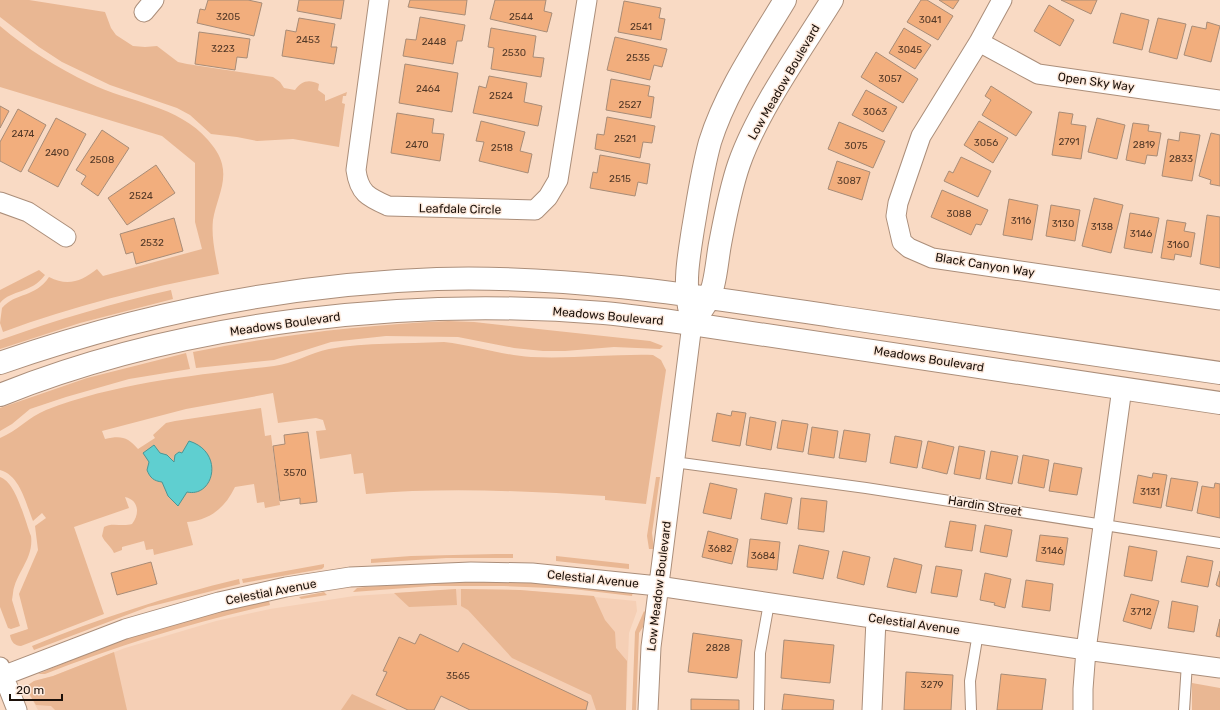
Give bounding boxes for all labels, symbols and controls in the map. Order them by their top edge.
house number: 3205 [216,11,240,23]
house number: 2544 [509,11,533,23]
house number: 3041 [919,14,941,26]
house number: 2541 [630,21,652,33]
street label: Low Meadow Boulevard [745,22,823,142]
house number: 2453 [296,34,320,46]
house number: 2448 [422,36,446,48]
house number: 3223 [211,43,235,55]
house number: 3045 [898,44,922,56]
house number: 2530 [502,47,526,59]
house number: 2535 [626,52,650,64]
street label: Open Sky Way [1057,70,1136,94]
house number: 3057 [878,73,902,85]
house number: 2464 [416,83,440,95]
house number: 2524 [489,90,513,102]
house number: 2527 [619,99,641,111]
house number: 3063 [863,106,887,118]
house number: 2474 [12,128,34,140]
house number: 2521 [614,133,636,145]
house number: 2791 [1058,136,1080,148]
house number: 3056 [974,137,998,149]
house number: 2470 [405,139,429,151]
house number: 2819 [1133,139,1155,151]
house number: 3075 [844,140,868,152]
house number: 2518 [491,142,513,154]
house number: 2490 [45,147,69,159]
house number: 2833 [1169,153,1193,165]
house number: 2508 [90,154,114,166]
house number: 2515 [609,173,631,185]
house number: 3087 [837,175,861,187]
house number: 2524 [129,190,153,202]
street label: Leafdale Circle [419,201,502,217]
house number: 3088 [946,208,972,220]
house number: 3116 [1011,215,1031,227]
house number: 3130 [1052,218,1074,230]
house number: 3138 [1091,221,1113,233]
house number: 3146 [1130,228,1152,240]
house number: 2532 [140,237,164,249]
house number: 3160 [1167,239,1189,251]
street label: Black Canyon Way [934,250,1036,280]
street label: Meadows Boulevard [552,304,664,328]
street label: Meadows Boulevard [229,309,341,339]
street label: Meadows Boulevard [873,343,985,375]
house number: 3570 [283,467,307,479]
house number: 3131 [1140,486,1160,498]
street label: Hardin Street [947,493,1023,519]
street label: Low Meadow Boulevard [644,520,674,652]
house number: 3682 [708,543,732,555]
house number: 3146 [1041,545,1063,557]
house number: 3684 [751,550,775,562]
street label: Celestial Avenue [546,567,640,591]
street label: Celestial Avenue [224,576,318,608]
house number: 3712 [1130,606,1152,618]
street label: Celestial Avenue [867,611,961,637]
house number: 2828 [706,642,730,654]
house number: 3565 [446,670,470,682]
scale bar [10,676,62,702]
house number: 3279 [921,679,944,691]
text: 20 m [16,683,44,697]

